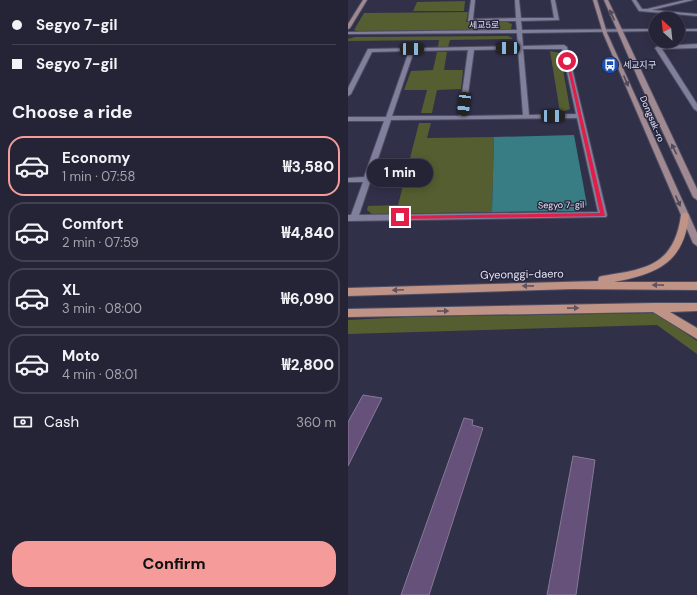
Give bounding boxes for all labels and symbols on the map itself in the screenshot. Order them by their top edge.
one-way arrow [609,9,615,21]
north arrow [649,12,685,48]
street label: 세교5로 [469,19,499,31]
car [496,42,520,54]
car [400,43,424,55]
route start [558,52,576,70]
bus stop icon: 세교지구 [600,55,620,75]
place label: 세교지구 [623,59,657,71]
one-way arrow [623,76,629,87]
car [457,91,471,117]
street label: Dongsak-ro [637,94,667,144]
car [541,110,565,122]
one-way arrow [671,143,677,154]
callout: 1 min [367,159,433,187]
one-way arrow [675,195,681,206]
street label: Segyo 7-gil [538,199,584,211]
route end [391,208,409,226]
street label: Gyeonggi-daero [480,266,564,282]
one-way arrow [651,282,664,288]
one-way arrow [521,283,534,289]
one-way arrow [391,287,404,293]
one-way arrow [567,305,580,311]
one-way arrow [437,308,450,314]

